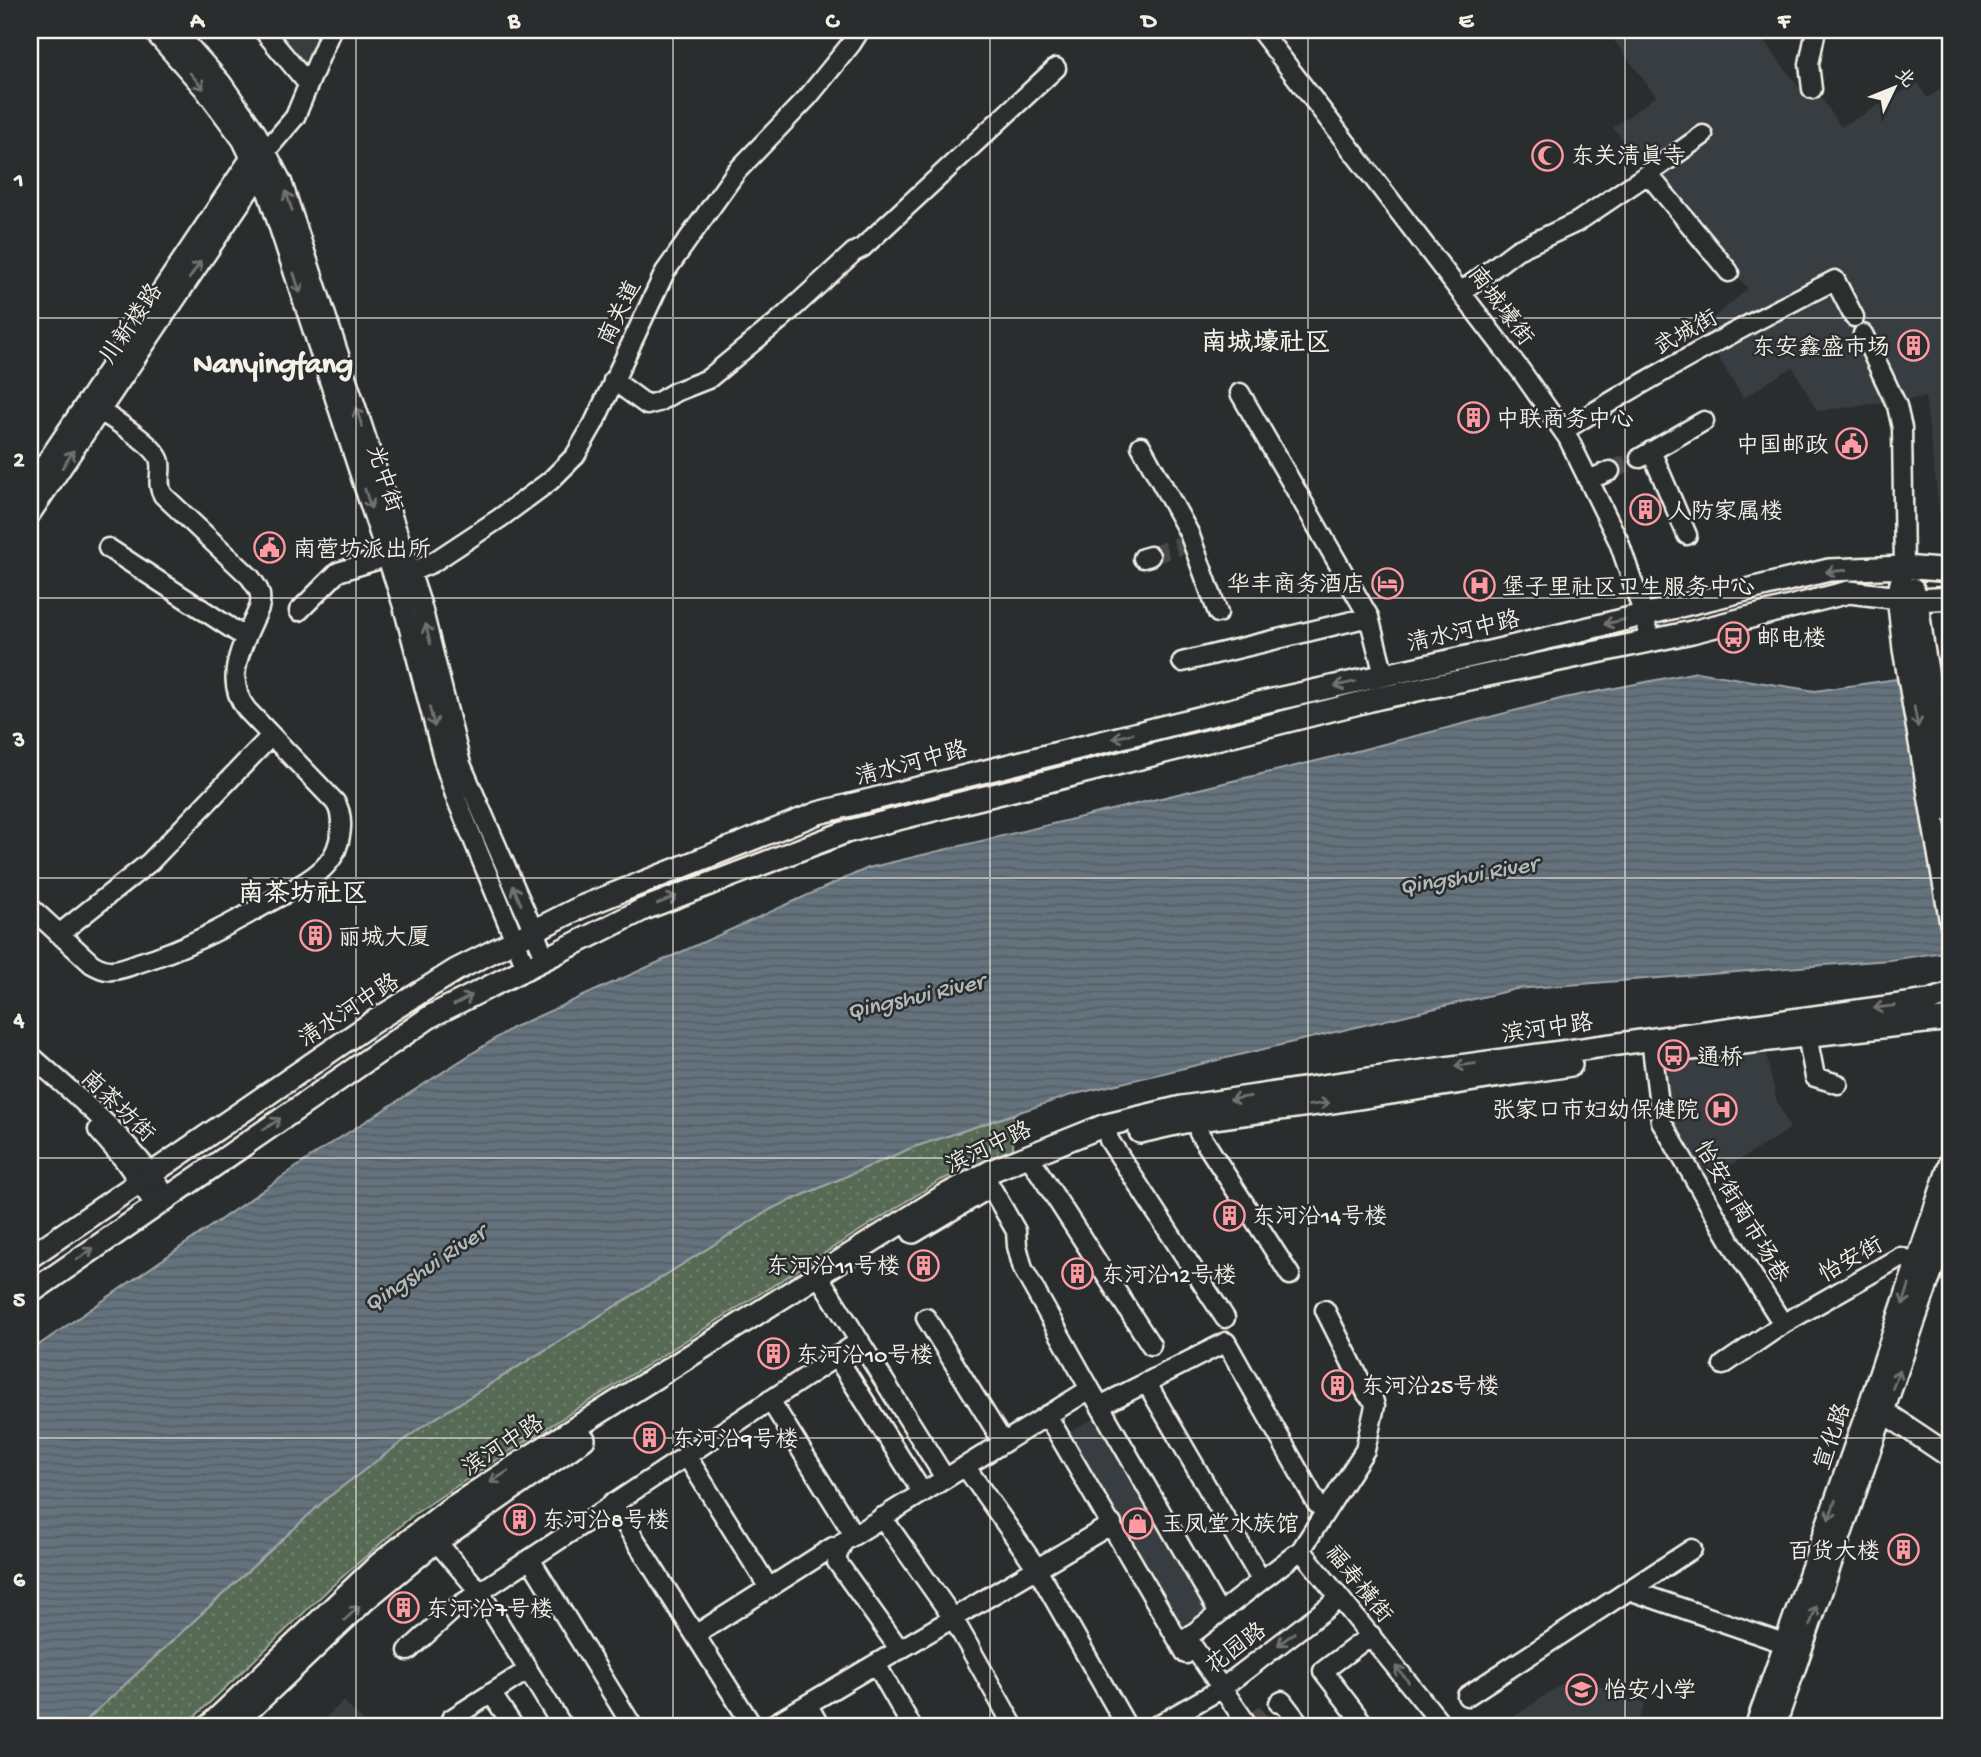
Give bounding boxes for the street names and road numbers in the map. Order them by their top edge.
street label: 南城壕街 [1461,262,1538,352]
street label: 南关道 [593,276,648,350]
street label: 川新楼路 [95,279,170,371]
street label: 武城街 [1649,305,1723,363]
street label: 光中街 [359,442,407,516]
street label: 清水河中路 [1404,605,1523,659]
street label: 清水河中路 [852,736,971,793]
street label: 清水河中路 [293,968,405,1055]
street label: 滨河中路 [1500,1010,1595,1050]
street label: 南茶坊街 [74,1065,160,1149]
street label: 滨河中路 [942,1117,1037,1181]
street label: 怡安街南市场巷 [1687,1136,1794,1290]
street label: 怡安街 [1814,1232,1888,1290]
street label: 宣化路 [1809,1400,1858,1474]
street label: 滨河中路 [457,1410,550,1483]
street label: 福寿横街 [1318,1540,1397,1629]
street label: 花园路 [1201,1617,1273,1681]

